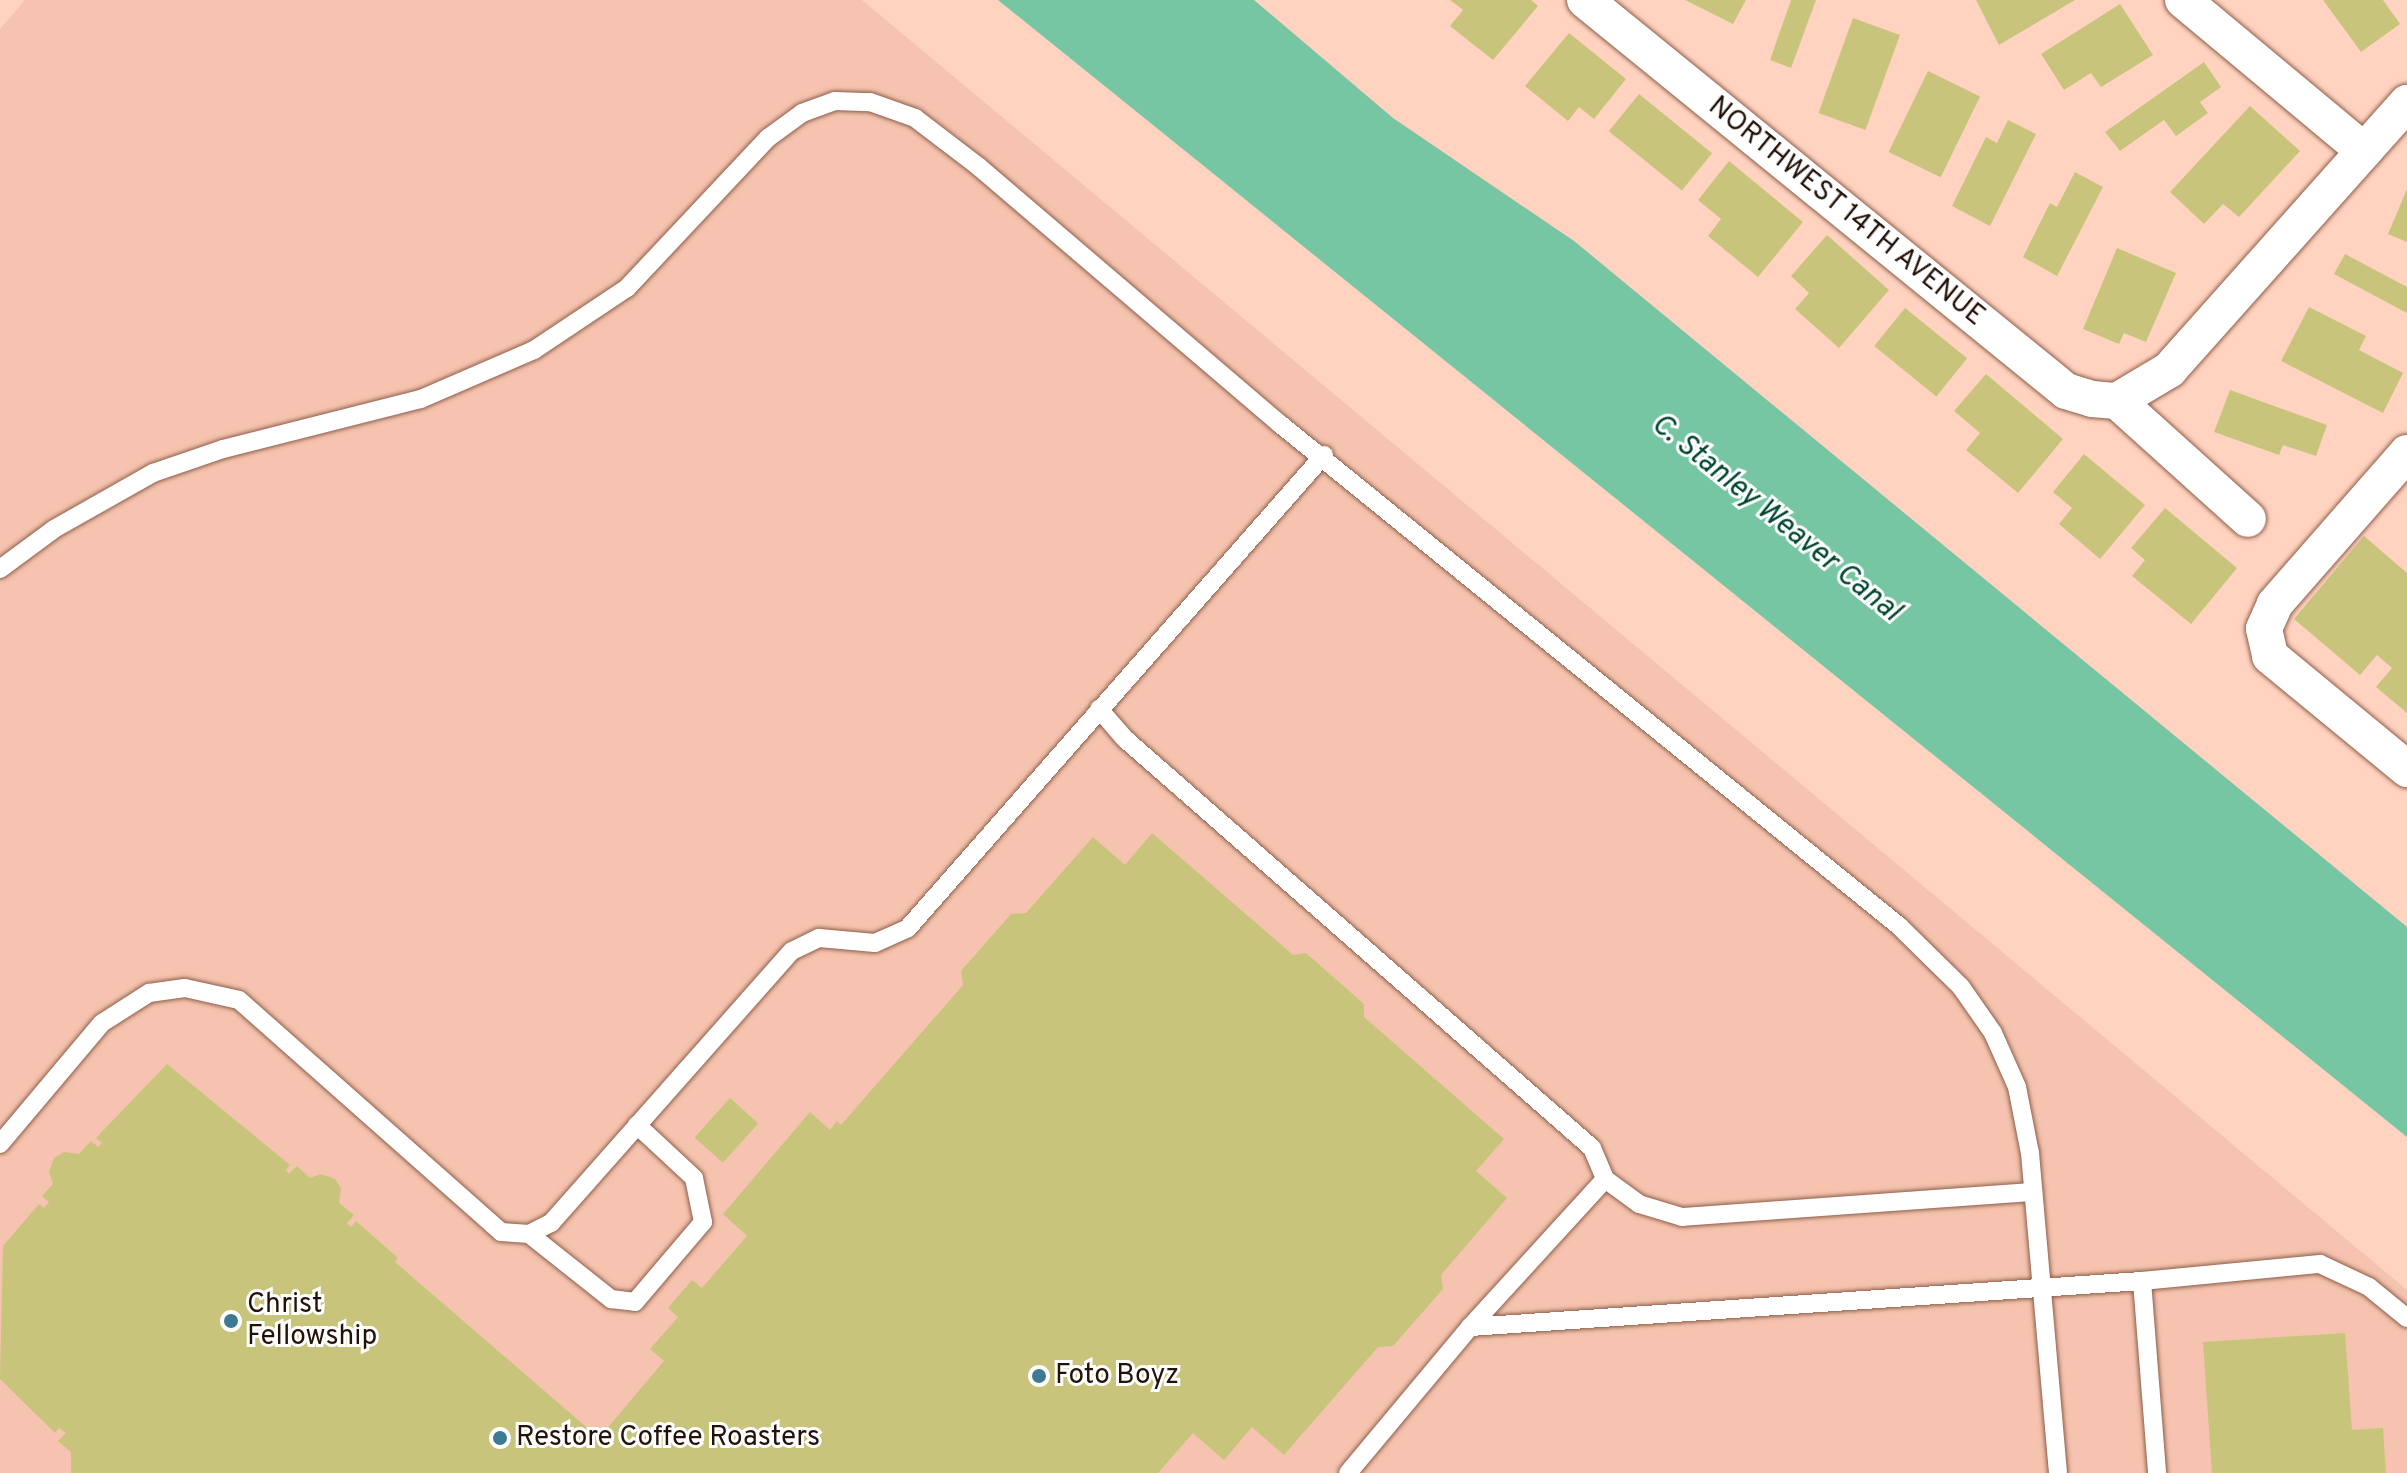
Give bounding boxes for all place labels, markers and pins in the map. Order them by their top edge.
place label: Christ Fellowship [247,1288,377,1354]
marker: Christ Fellowship [222,1312,240,1330]
place label: Foto Boyz [1055,1359,1179,1393]
marker: Foto Boyz [1030,1367,1048,1385]
place label: Restore Coffee Roasters [516,1421,820,1455]
marker: Restore Coffee Roasters [491,1429,509,1447]

